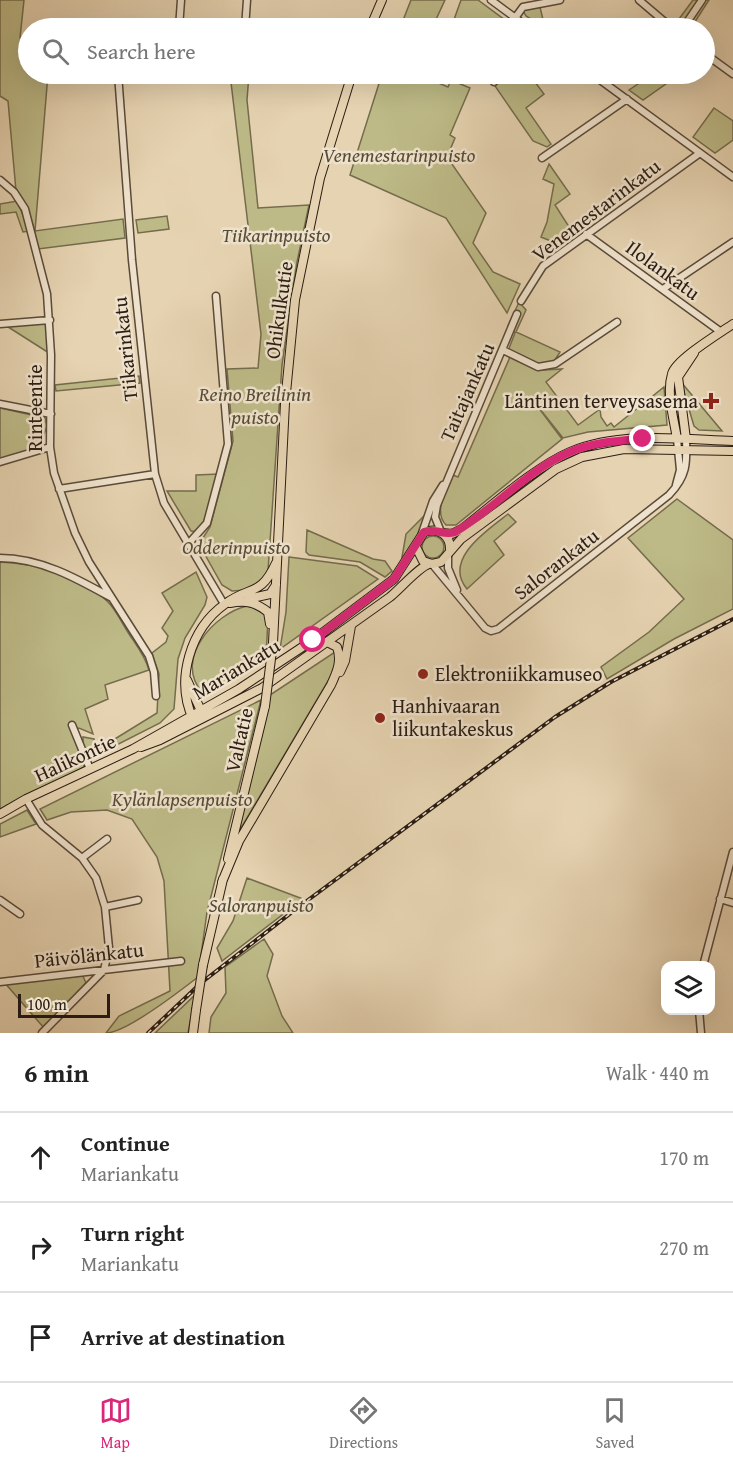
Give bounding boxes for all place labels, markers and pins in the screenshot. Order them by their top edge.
place label: Läntinen terveysasema [505,386,699,415]
marker: Läntinen terveysasema [702,392,720,410]
place label: Elektroniikkamuseo [435,659,602,688]
marker: Elektroniikkamuseo [416,667,430,681]
place label: Hanhivaaran liikuntakeskus [392,691,514,743]
marker: Hanhivaaran liikuntakeskus [373,711,387,725]

